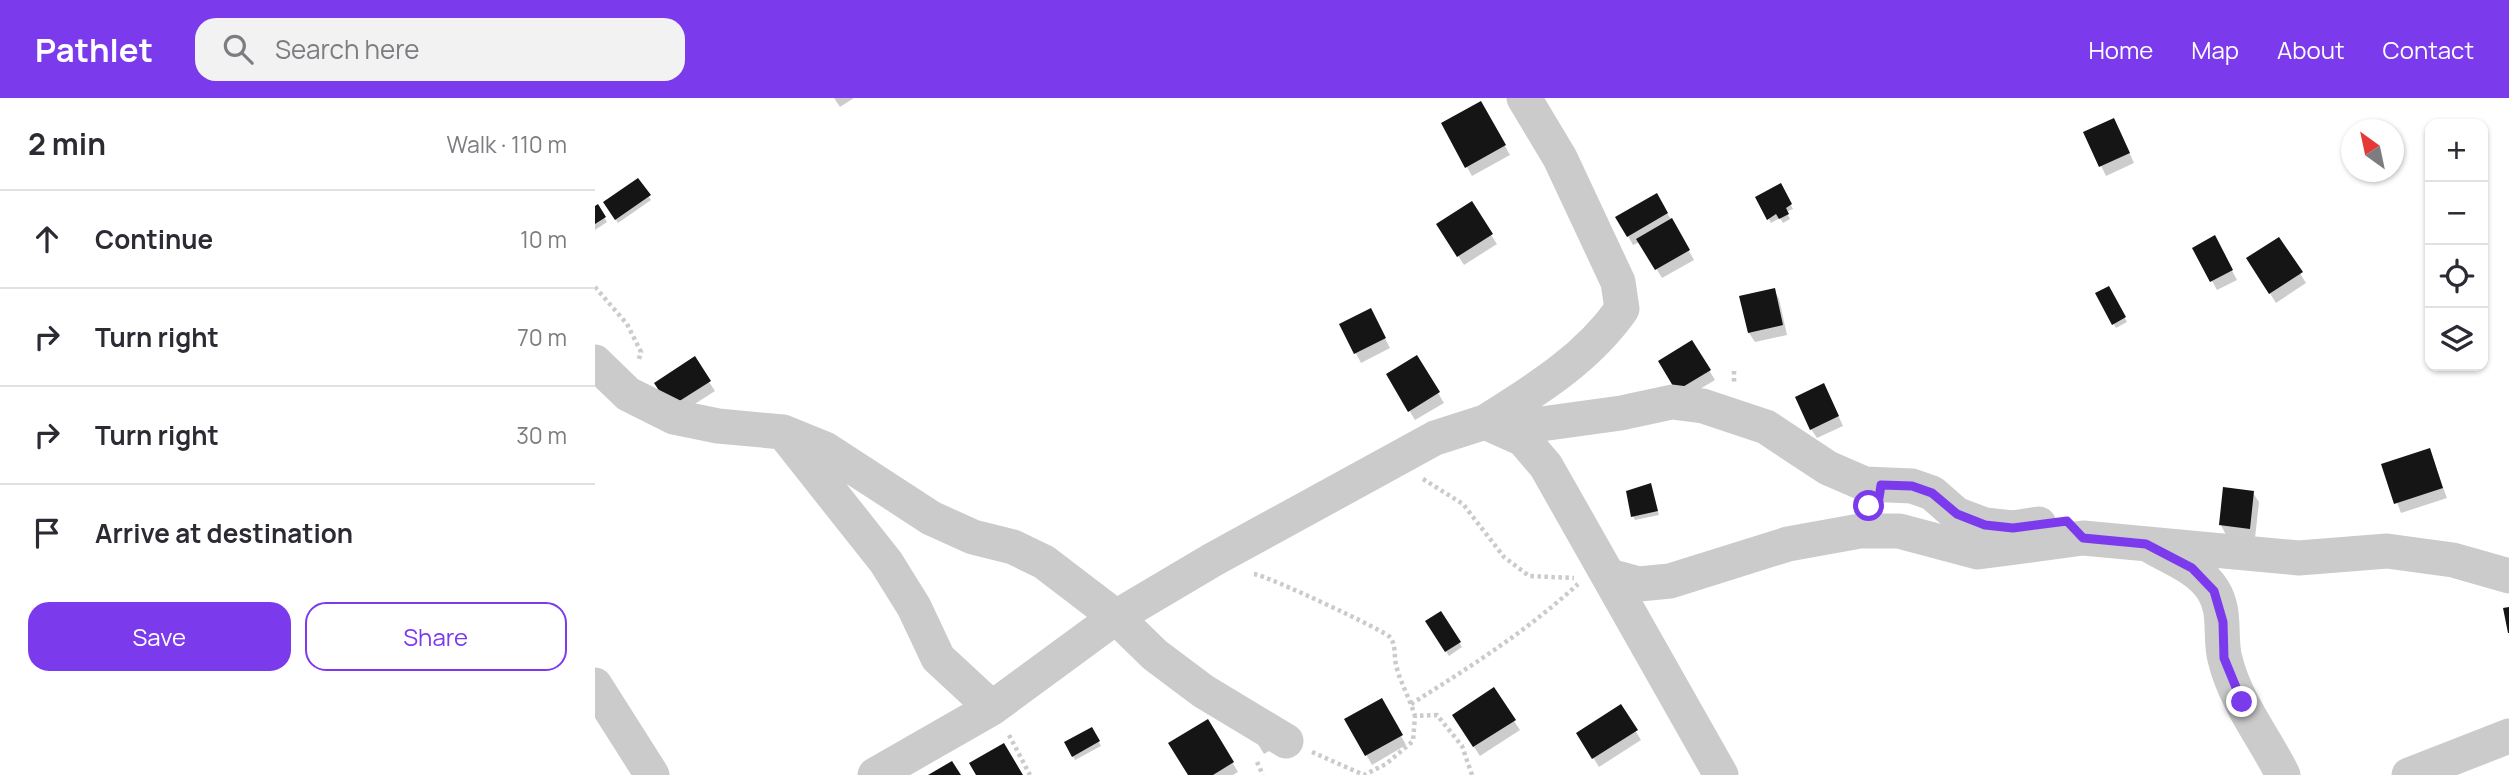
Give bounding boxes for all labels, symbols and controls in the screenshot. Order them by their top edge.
search box [195,18,685,81]
text: Pathlet [35,27,153,72]
icon: search [219,30,257,68]
text: Search here [275,31,420,67]
text: Home [2088,33,2153,66]
text: Map [2191,33,2239,66]
text: About [2277,33,2345,66]
text: Contact [2383,33,2474,66]
north arrow [2341,119,2404,182]
map controls [2425,119,2488,371]
button: + [2425,119,2488,182]
text: 2 min [28,123,106,164]
text: Walk · 110 m [446,128,567,160]
button: − [2425,182,2488,245]
icon: ahead [28,220,66,258]
text: Continue [95,221,213,257]
text: 10 m [520,223,567,255]
button: locate [2425,245,2488,308]
button: layers [2425,308,2488,371]
icon: right [28,318,66,356]
text: Turn right [95,319,219,355]
text: 70 m [517,321,567,353]
icon: right [28,416,66,454]
text: Turn right [95,417,219,453]
text: 30 m [516,419,567,451]
route start [1853,490,1884,521]
icon: arrive [28,514,66,552]
text: Arrive at destination [95,515,353,551]
button: Save [28,602,291,671]
button: Share [305,602,567,671]
route end [2226,686,2257,717]

